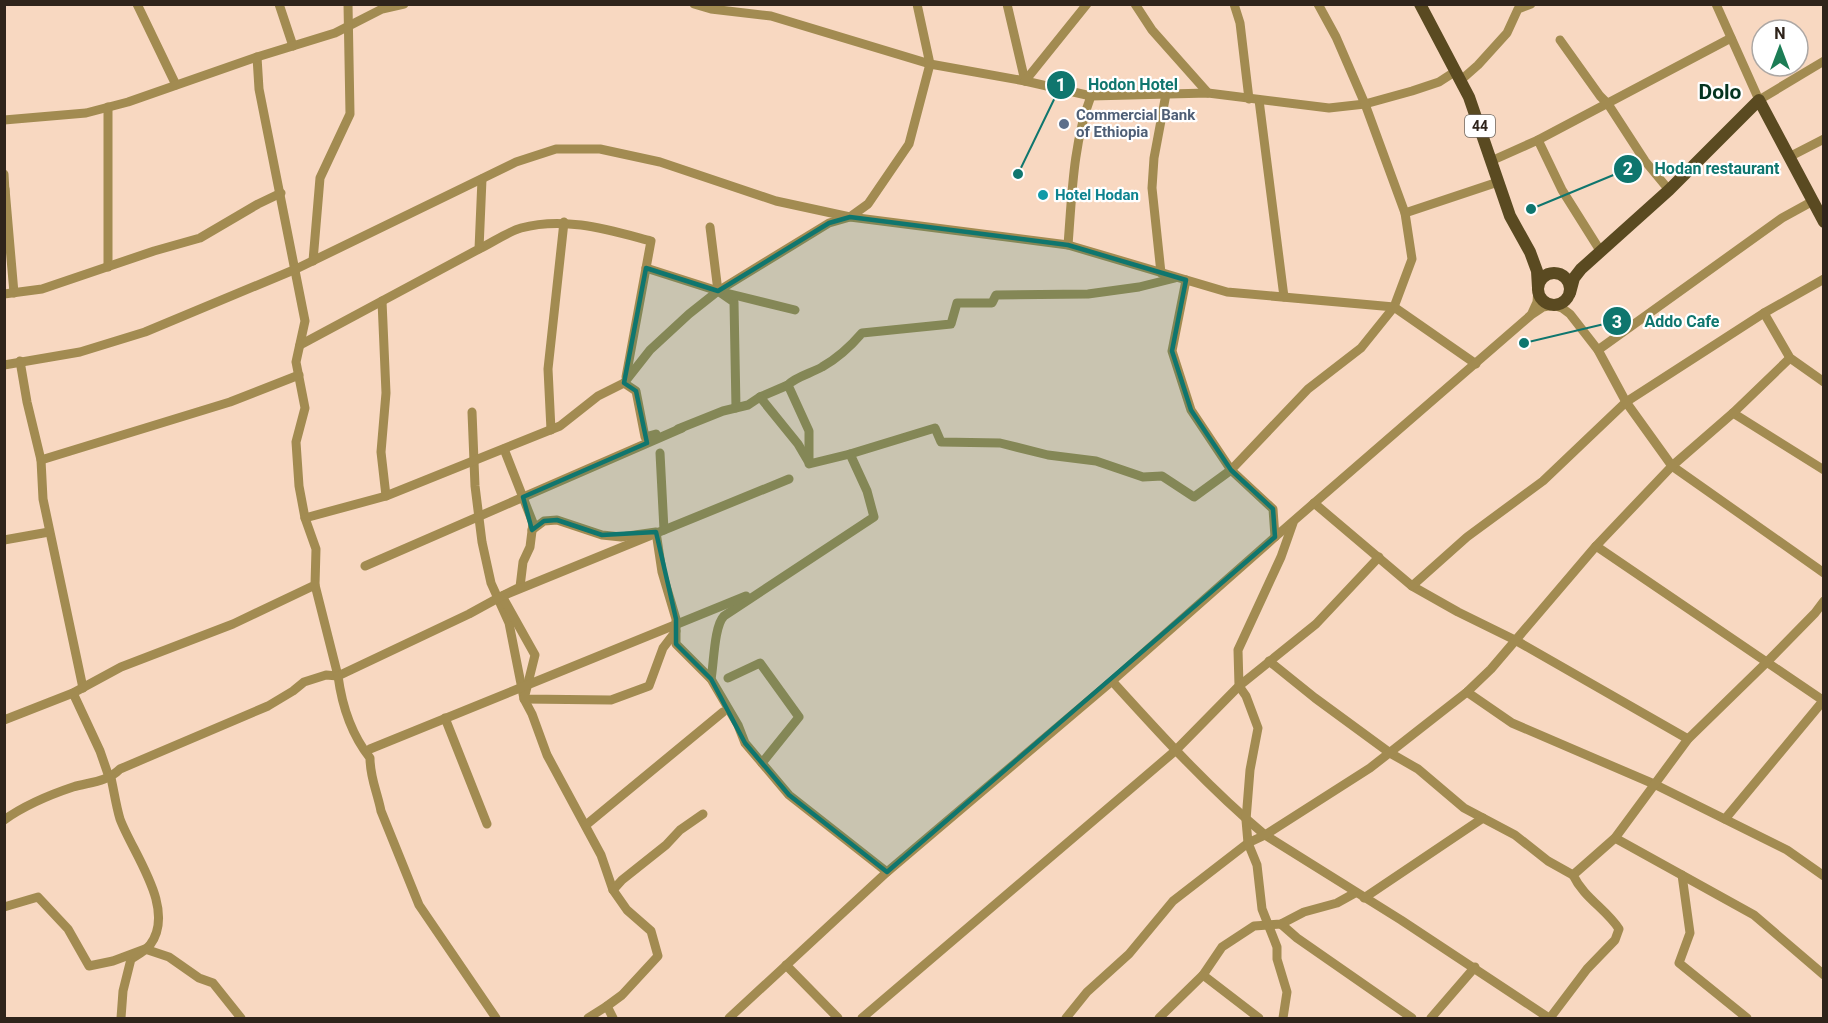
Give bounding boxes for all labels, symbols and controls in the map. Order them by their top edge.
north arrow [1750,18,1810,78]
text: N [1774,24,1786,43]
callout: Hodon Hotel [1046,68,1190,102]
text: 1 [1056,74,1066,95]
text: Hodon Hotel [1088,75,1178,94]
district label: Dolo [1699,80,1742,104]
place label: Commercial Bank of Ethiopia [1076,106,1196,141]
road number: 44 [1465,115,1495,137]
marker: Commercial Bank of Ethiopia [1057,117,1071,131]
callout: Hodan restaurant [1613,152,1792,186]
text: 2 [1623,158,1633,179]
text: Hodan restaurant [1655,159,1780,178]
place label: Hotel Hodan [1055,186,1139,204]
marker: Hotel Hodan [1036,188,1050,202]
callout: Addo Cafe [1602,304,1731,338]
text: 3 [1612,311,1622,332]
text: Addo Cafe [1645,312,1720,331]

